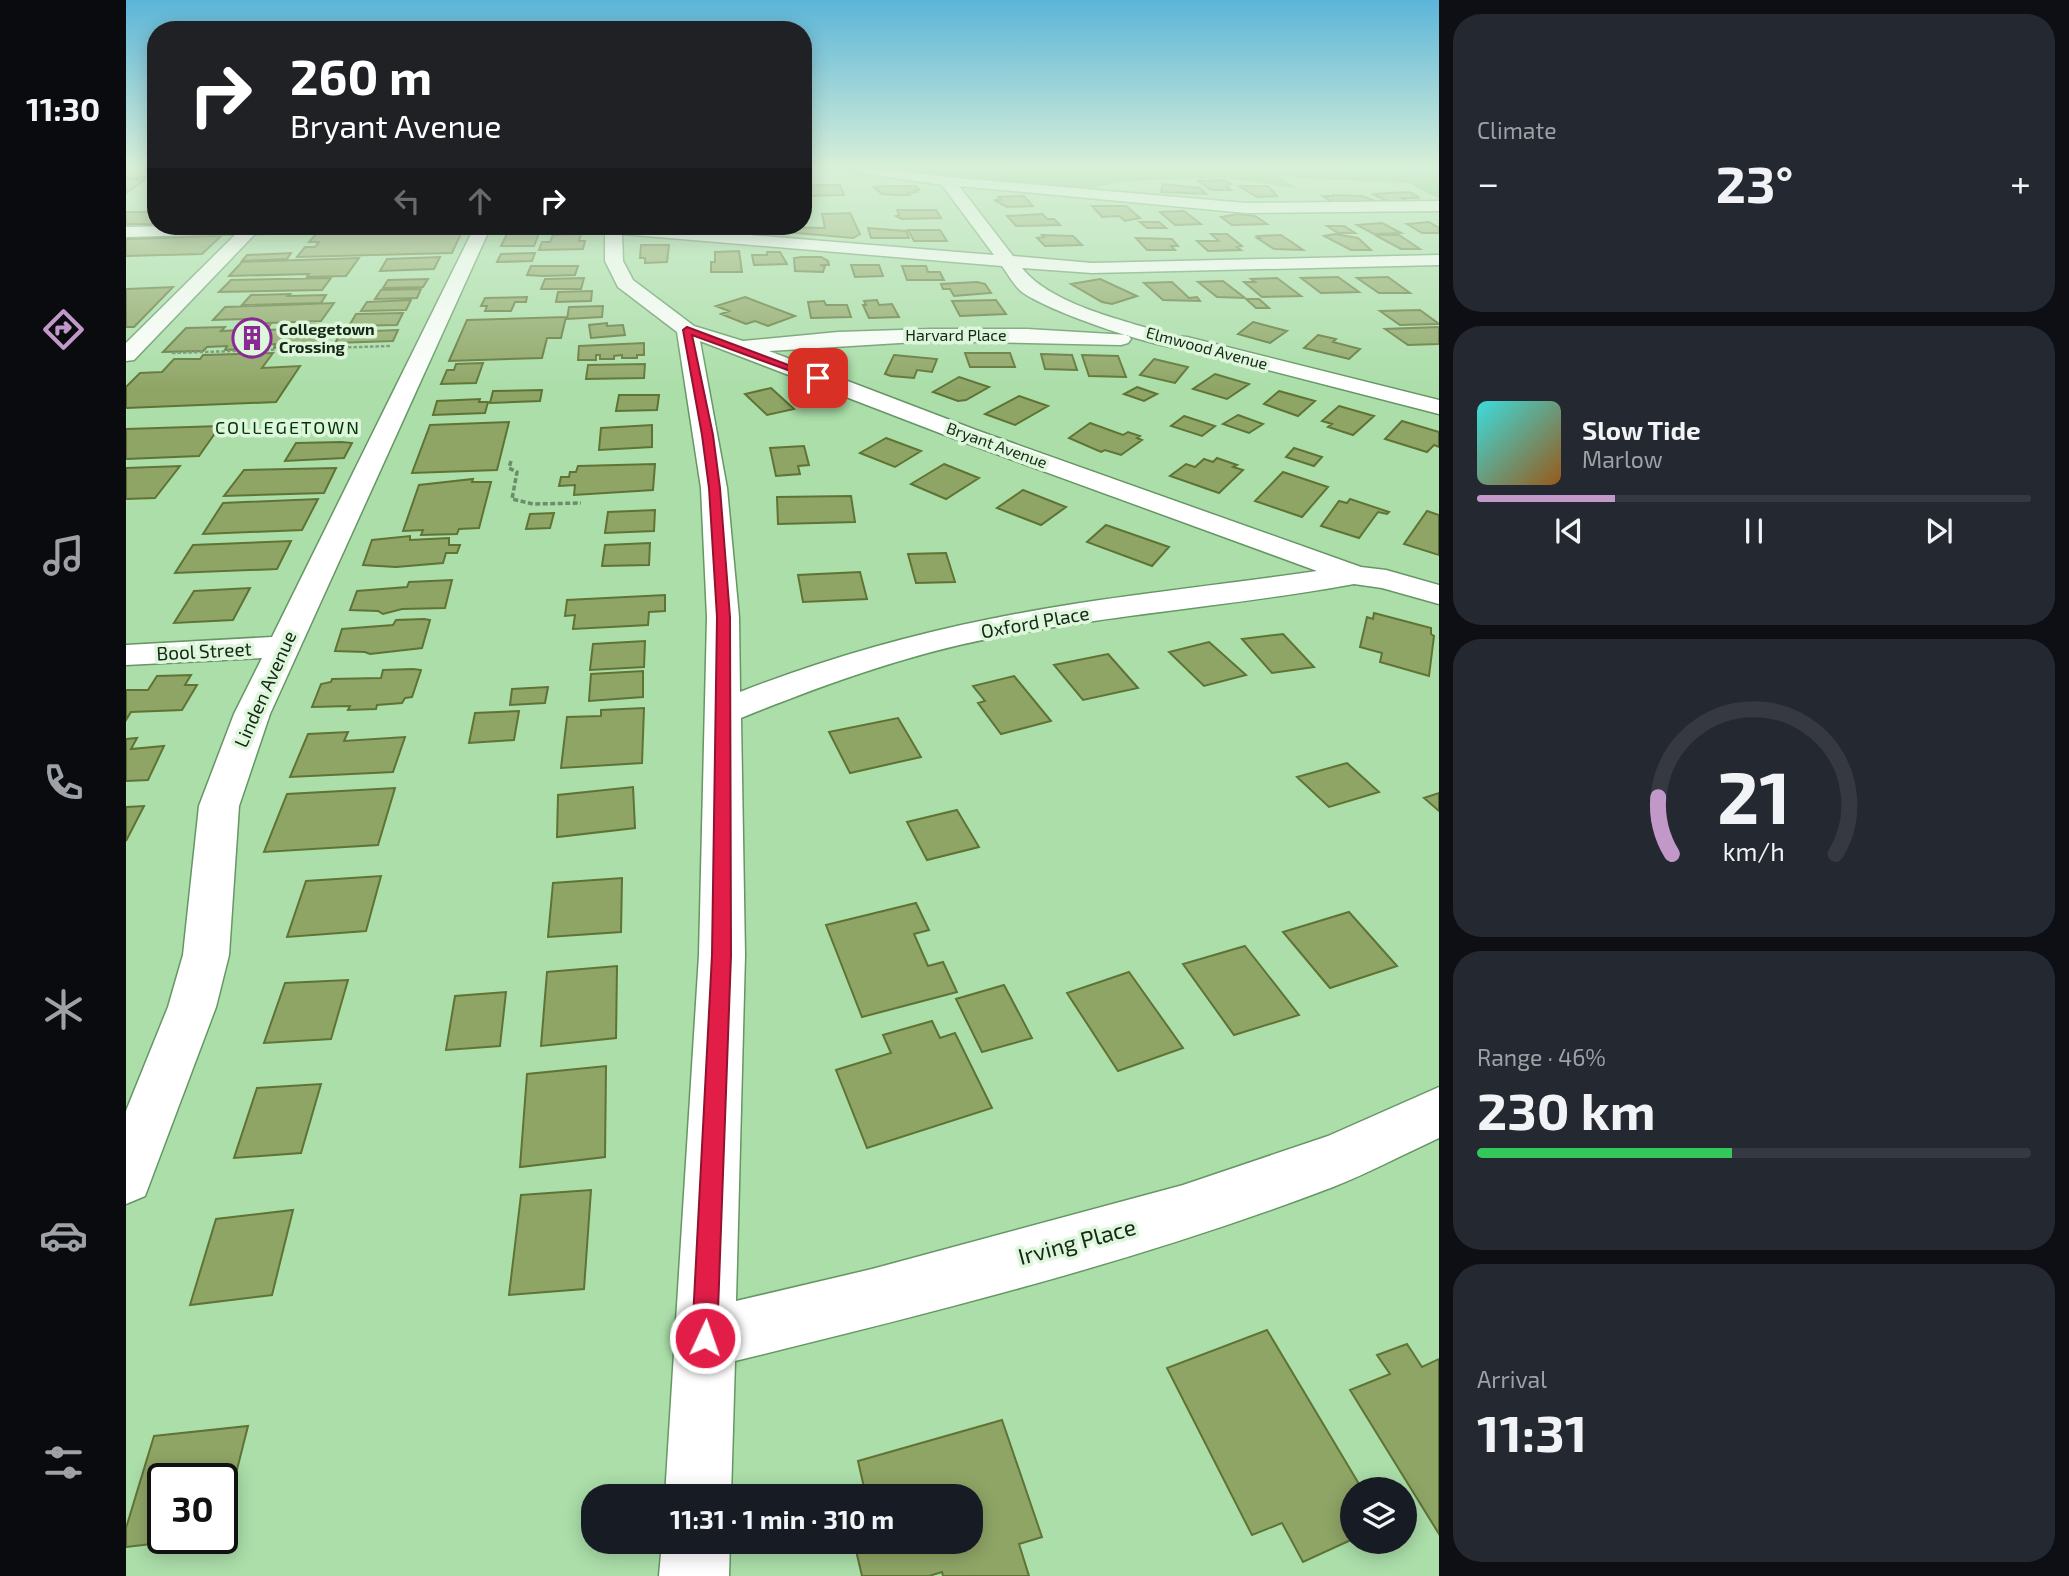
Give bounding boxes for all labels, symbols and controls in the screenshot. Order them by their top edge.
text: 260 m [290,46,432,105]
icon: right [175,49,266,140]
text: 11:30 [26,89,100,127]
text: Bryant Avenue [290,106,501,144]
text: Climate [1477,116,1557,144]
text: 23° [1716,151,1793,213]
text: − [1477,159,1499,205]
text: + [2010,159,2031,205]
icon: left [388,182,426,220]
icon: ahead [461,182,499,220]
icon: right [534,182,572,220]
icon: directions [39,305,88,354]
building icon: Collegetown Crossing [231,317,273,359]
place label: Collegetown Crossing [279,319,375,356]
street label: Elmwood Avenue [1144,322,1270,373]
street label: Harvard Place [905,325,1007,344]
pin [788,348,848,408]
icon: arrive [799,359,837,397]
text: Slow Tide [1582,414,1701,445]
district label: COLLEGETOWN [215,416,361,438]
street label: Bryant Avenue [944,418,1050,472]
text: Marlow [1582,445,1663,473]
icon: previous [1550,512,1588,550]
icon: pause [1735,512,1773,550]
icon: next [1920,512,1958,550]
icon: music [39,531,88,580]
street label: Oxford Place [979,601,1091,642]
street label: Linden Avenue [229,627,300,751]
street label: Bool Street [156,637,252,664]
text: 21 [1717,751,1791,839]
icon: phone [39,758,88,807]
text: km/h [1723,836,1785,866]
icon: climate [39,985,88,1034]
text: Range · 46% [1477,1043,1606,1071]
text: 230 km [1477,1078,1656,1140]
icon: car [39,1211,88,1260]
street label: Irving Place [1015,1212,1139,1270]
position arrow [668,1301,742,1375]
text: Arrival [1477,1365,1547,1393]
text: 11:31 [1477,1400,1587,1462]
icon: filters [39,1438,88,1487]
speed limit sign: 30 [147,1463,238,1554]
map controls [1340,1477,1417,1554]
button: layers [1340,1477,1417,1554]
text: 11:31 · 1 min · 310 m [670,1503,894,1534]

